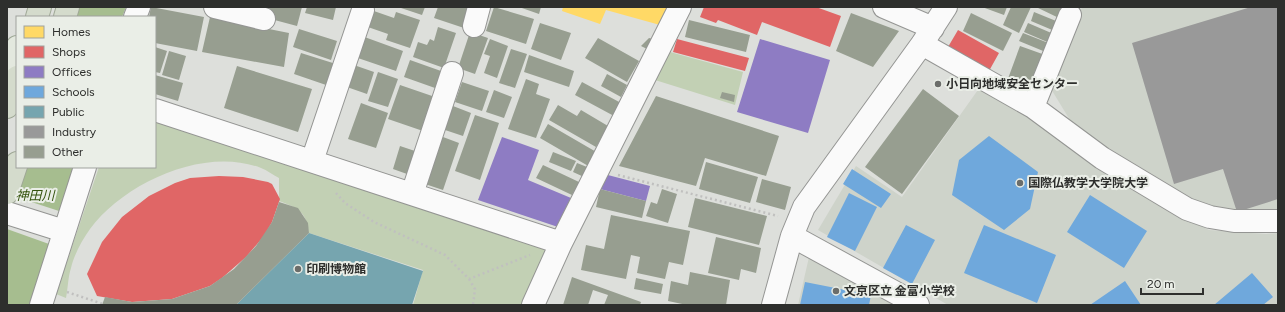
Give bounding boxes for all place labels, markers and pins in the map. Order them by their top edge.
place label: 小日向地域安全センター [946,77,1078,91]
marker: 小日向地域安全センター [933,79,943,89]
place label: 国際仏教学大学院大学 [1028,176,1148,190]
marker: 国際仏教学大学院大学 [1015,178,1025,188]
place label: 印刷博物館 [306,262,366,276]
marker: 印刷博物館 [293,264,303,274]
place label: 文京区立 金富小学校 [844,284,955,298]
marker: 文京区立 金富小学校 [831,286,841,296]

